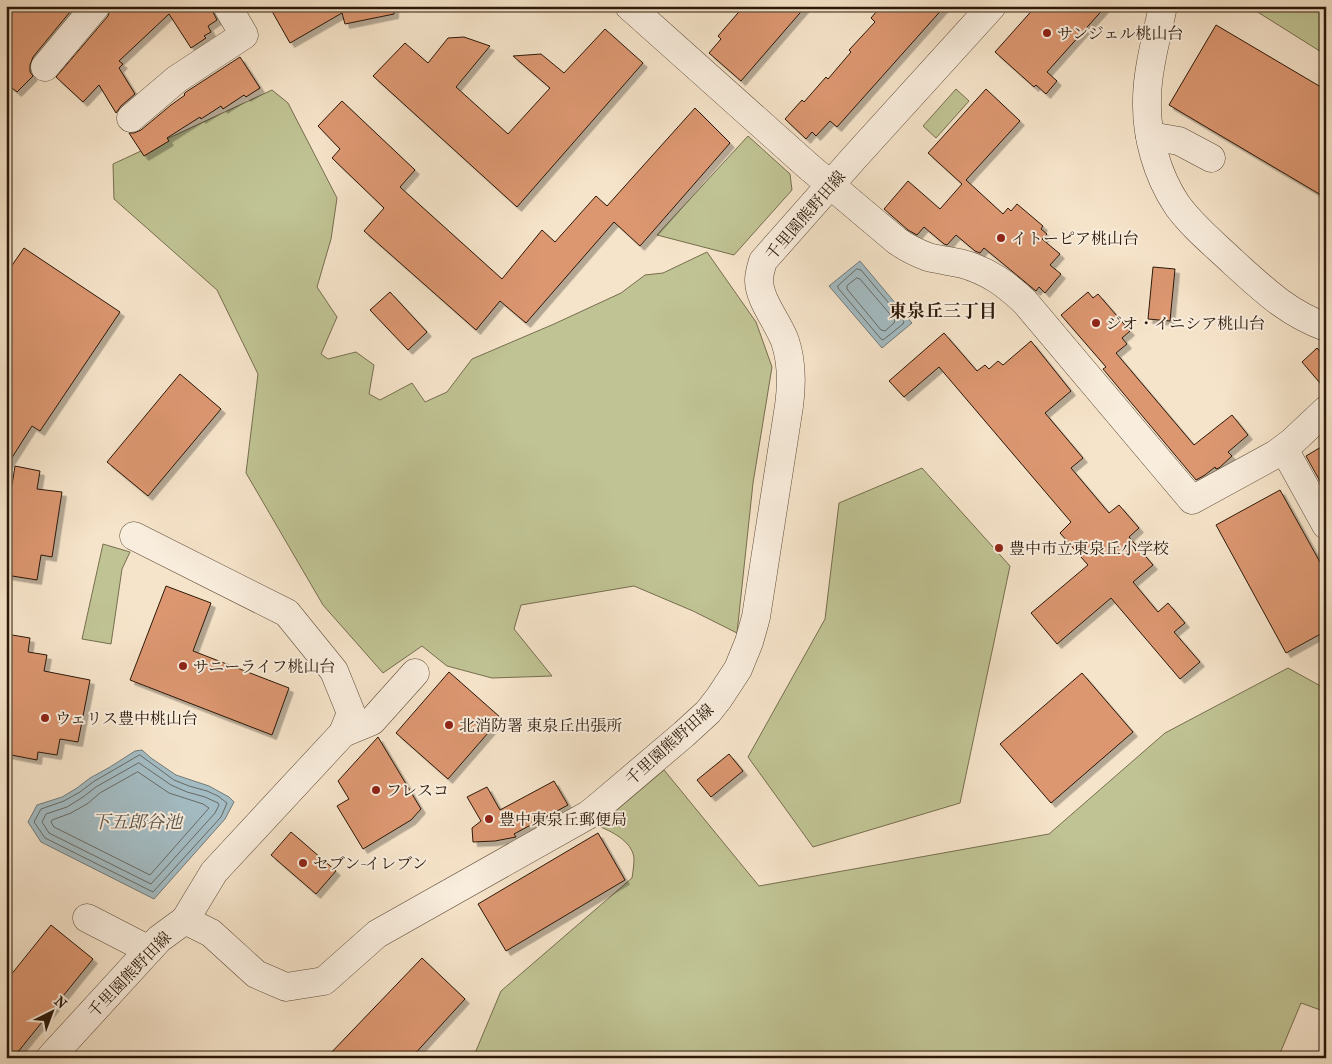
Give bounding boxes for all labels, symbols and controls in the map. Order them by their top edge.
place label: サンジェル桃山台 [1057,24,1183,43]
marker: サンジェル桃山台 [1041,27,1053,39]
street label: 千里園熊野田線 [761,167,849,264]
place label: イトーピア桃山台 [1011,229,1139,248]
marker: イトーピア桃山台 [995,232,1007,244]
district label: 東泉丘三丁目 [889,301,997,322]
place label: ジオ・イニシア桃山台 [1106,314,1265,333]
marker: ジオ・イニシア桃山台 [1090,317,1102,329]
place label: 豊中市立東泉丘小学校 [1009,539,1169,558]
marker: 豊中市立東泉丘小学校 [993,542,1005,554]
place label: サニーライフ桃山台 [193,657,335,676]
marker: サニーライフ桃山台 [177,660,189,672]
street label: 千里園熊野田線 [621,700,717,789]
place label: ウェリス豊中桃山台 [55,709,198,728]
marker: ウェリス豊中桃山台 [39,712,51,724]
place label: 北消防署 東泉丘出張所 [459,716,622,735]
marker: 北消防署 東泉丘出張所 [443,719,455,731]
place label: フレスコ [386,781,449,800]
marker: フレスコ [370,784,382,796]
place label: 豊中東泉丘郵便局 [499,810,627,829]
water label: 下五郎谷池 [92,812,184,833]
marker: 豊中東泉丘郵便局 [483,813,495,825]
place label: セブン-イレブン [313,854,428,873]
marker: セブン-イレブン [297,857,309,869]
street label: 千里園熊野田線 [84,927,175,1021]
north arrow [28,986,78,1036]
text: N [51,993,70,1013]

